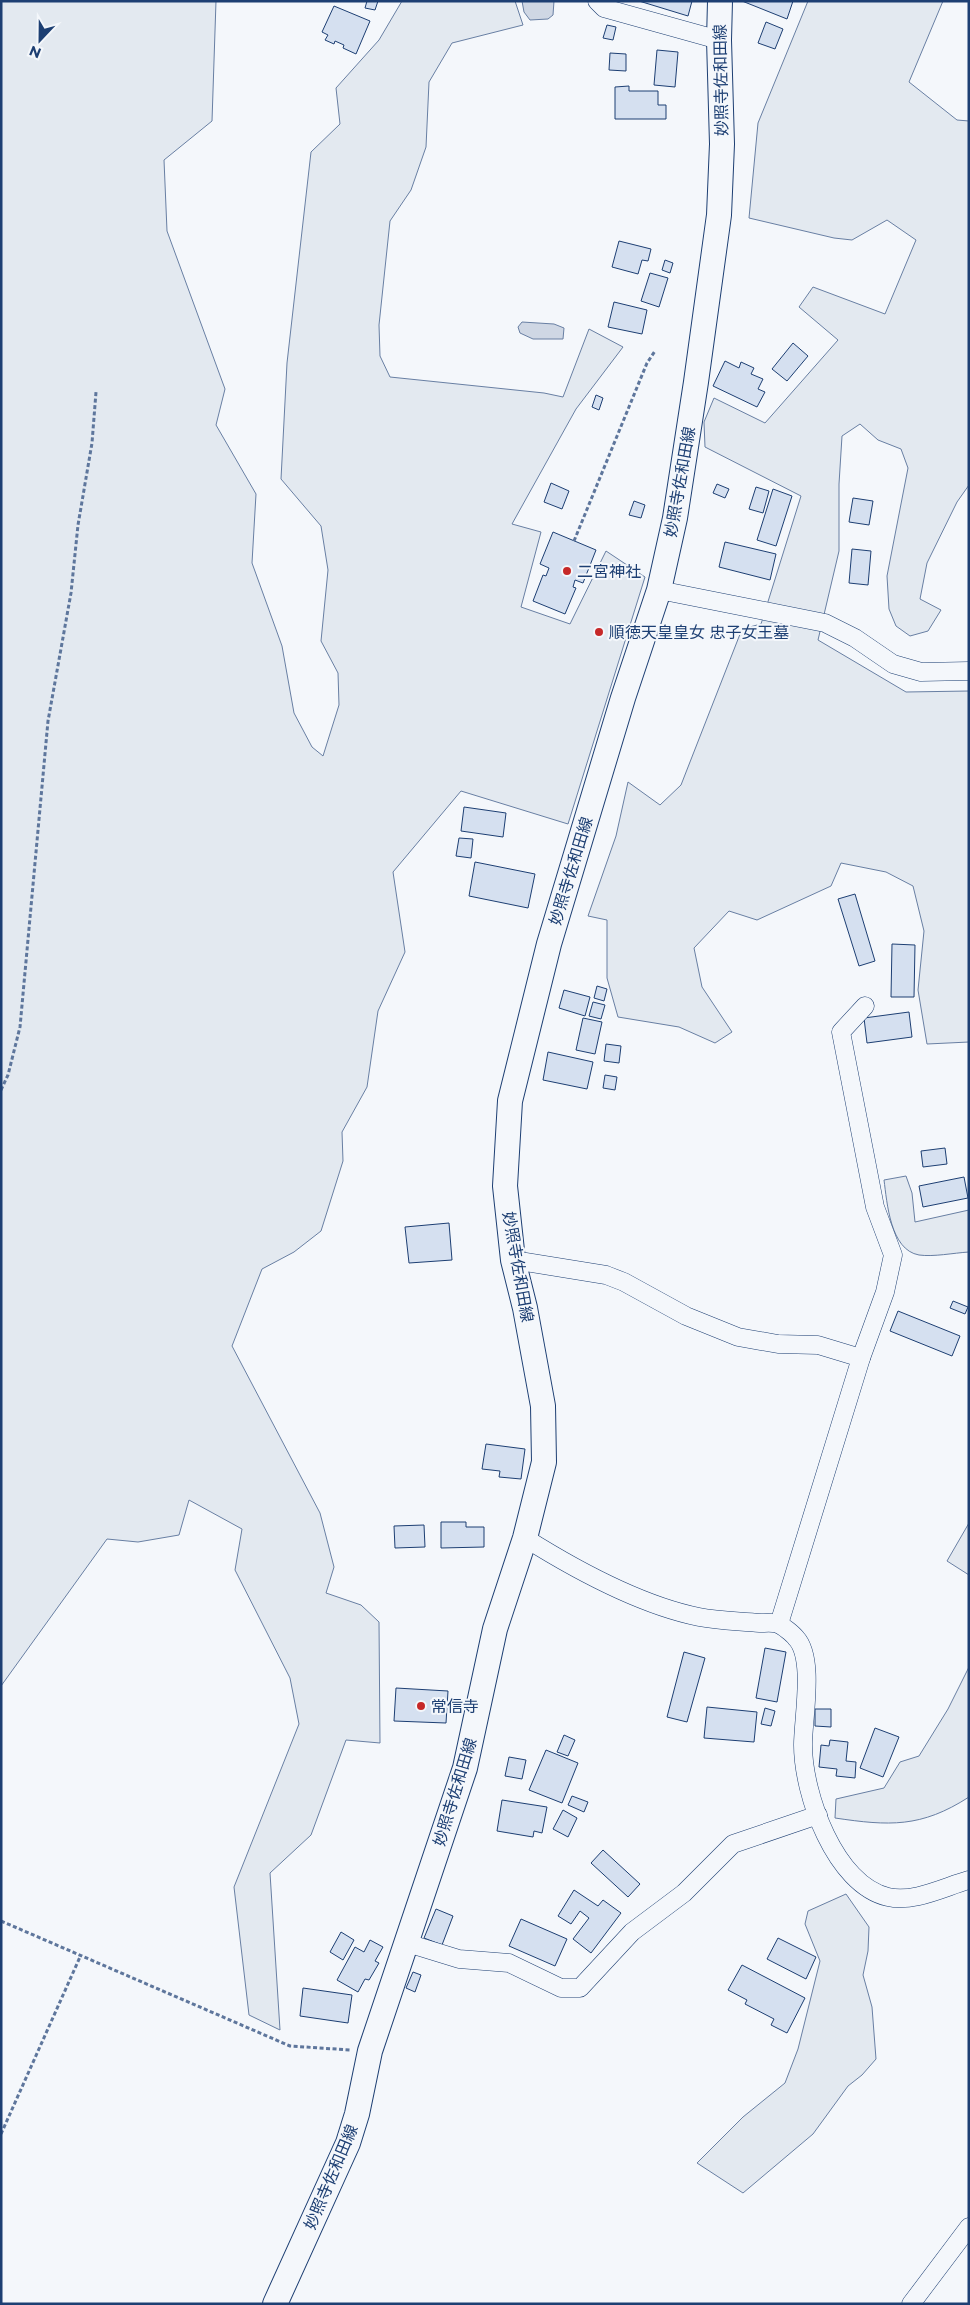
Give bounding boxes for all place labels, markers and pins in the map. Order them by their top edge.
place label: 二宮神社 [577,562,641,581]
marker: 二宮神社 [561,565,573,577]
place label: 順徳天皇皇女 忠子女王墓 [609,623,789,642]
marker: 順徳天皇皇女 忠子女王墓 [593,626,605,638]
place label: 常信寺 [431,1697,479,1716]
marker: 常信寺 [415,1700,427,1712]

